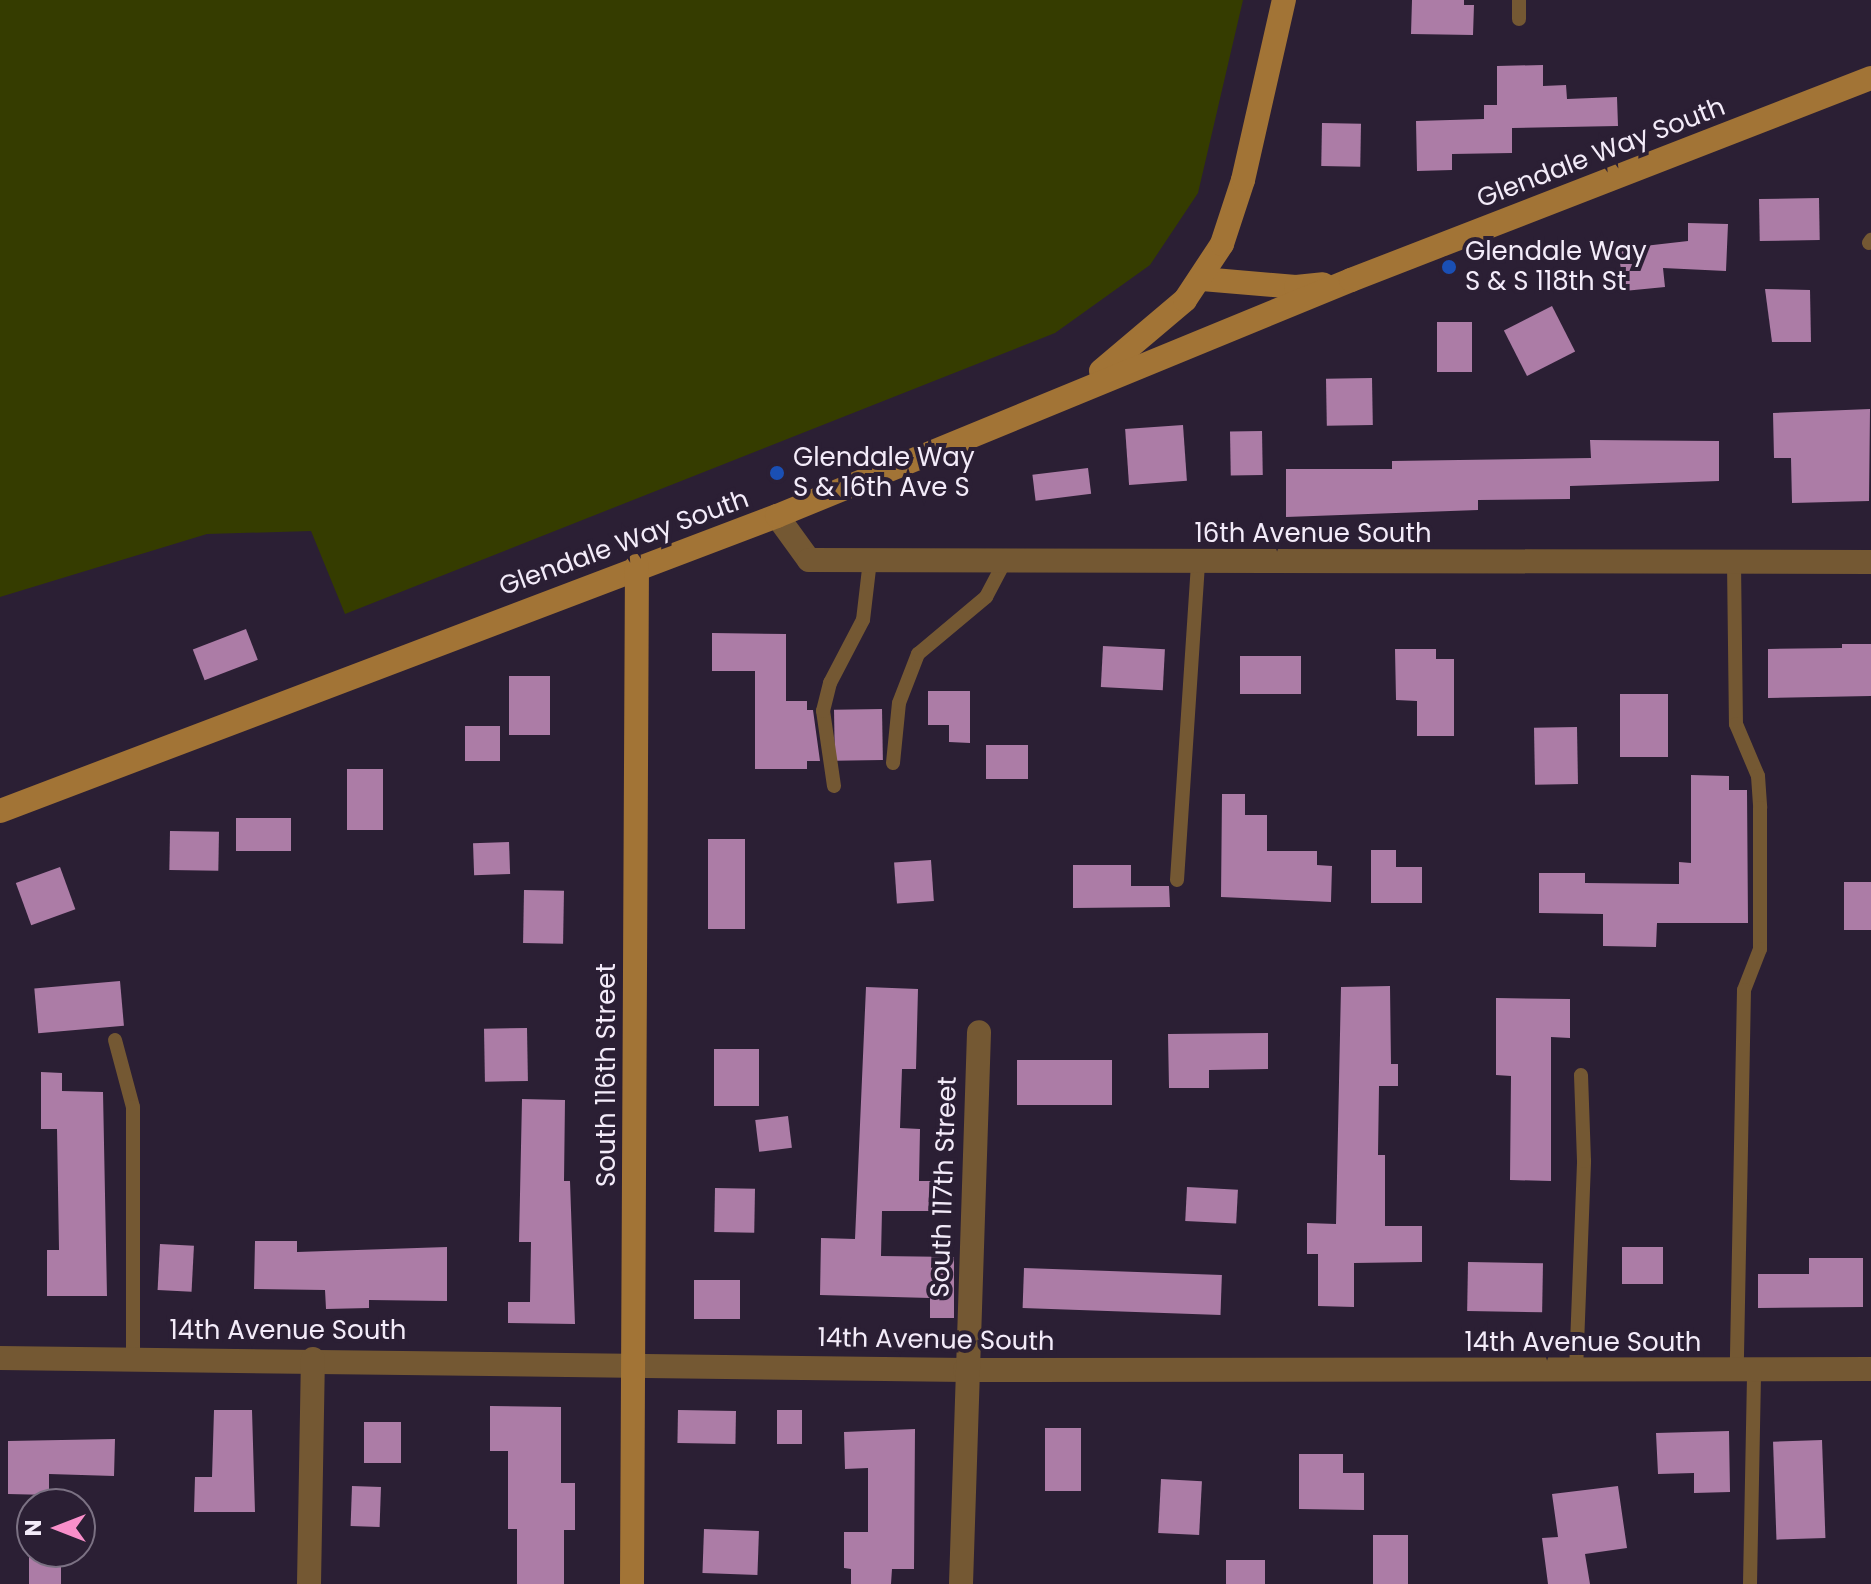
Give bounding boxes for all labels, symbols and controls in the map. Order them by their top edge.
street label: Glendale Way South [1473,91,1729,215]
place label: Glendale Way S & S 118th St [1465,236,1647,298]
marker: Glendale Way S & S 118th St [1440,258,1458,276]
place label: Glendale Way S & 16th Ave S [793,442,975,504]
marker: Glendale Way S & 16th Ave S [768,464,786,482]
street label: Glendale Way South [495,483,753,603]
street label: 16th Avenue South [1194,518,1432,550]
street label: South 116th Street [591,963,623,1187]
street label: South 117th Street [925,1076,963,1298]
street label: 14th Avenue South [170,1315,406,1347]
street label: 14th Avenue South [817,1322,1055,1358]
street label: 14th Avenue South [1465,1327,1701,1359]
north arrow [16,1488,96,1568]
text: N [18,1520,49,1536]

